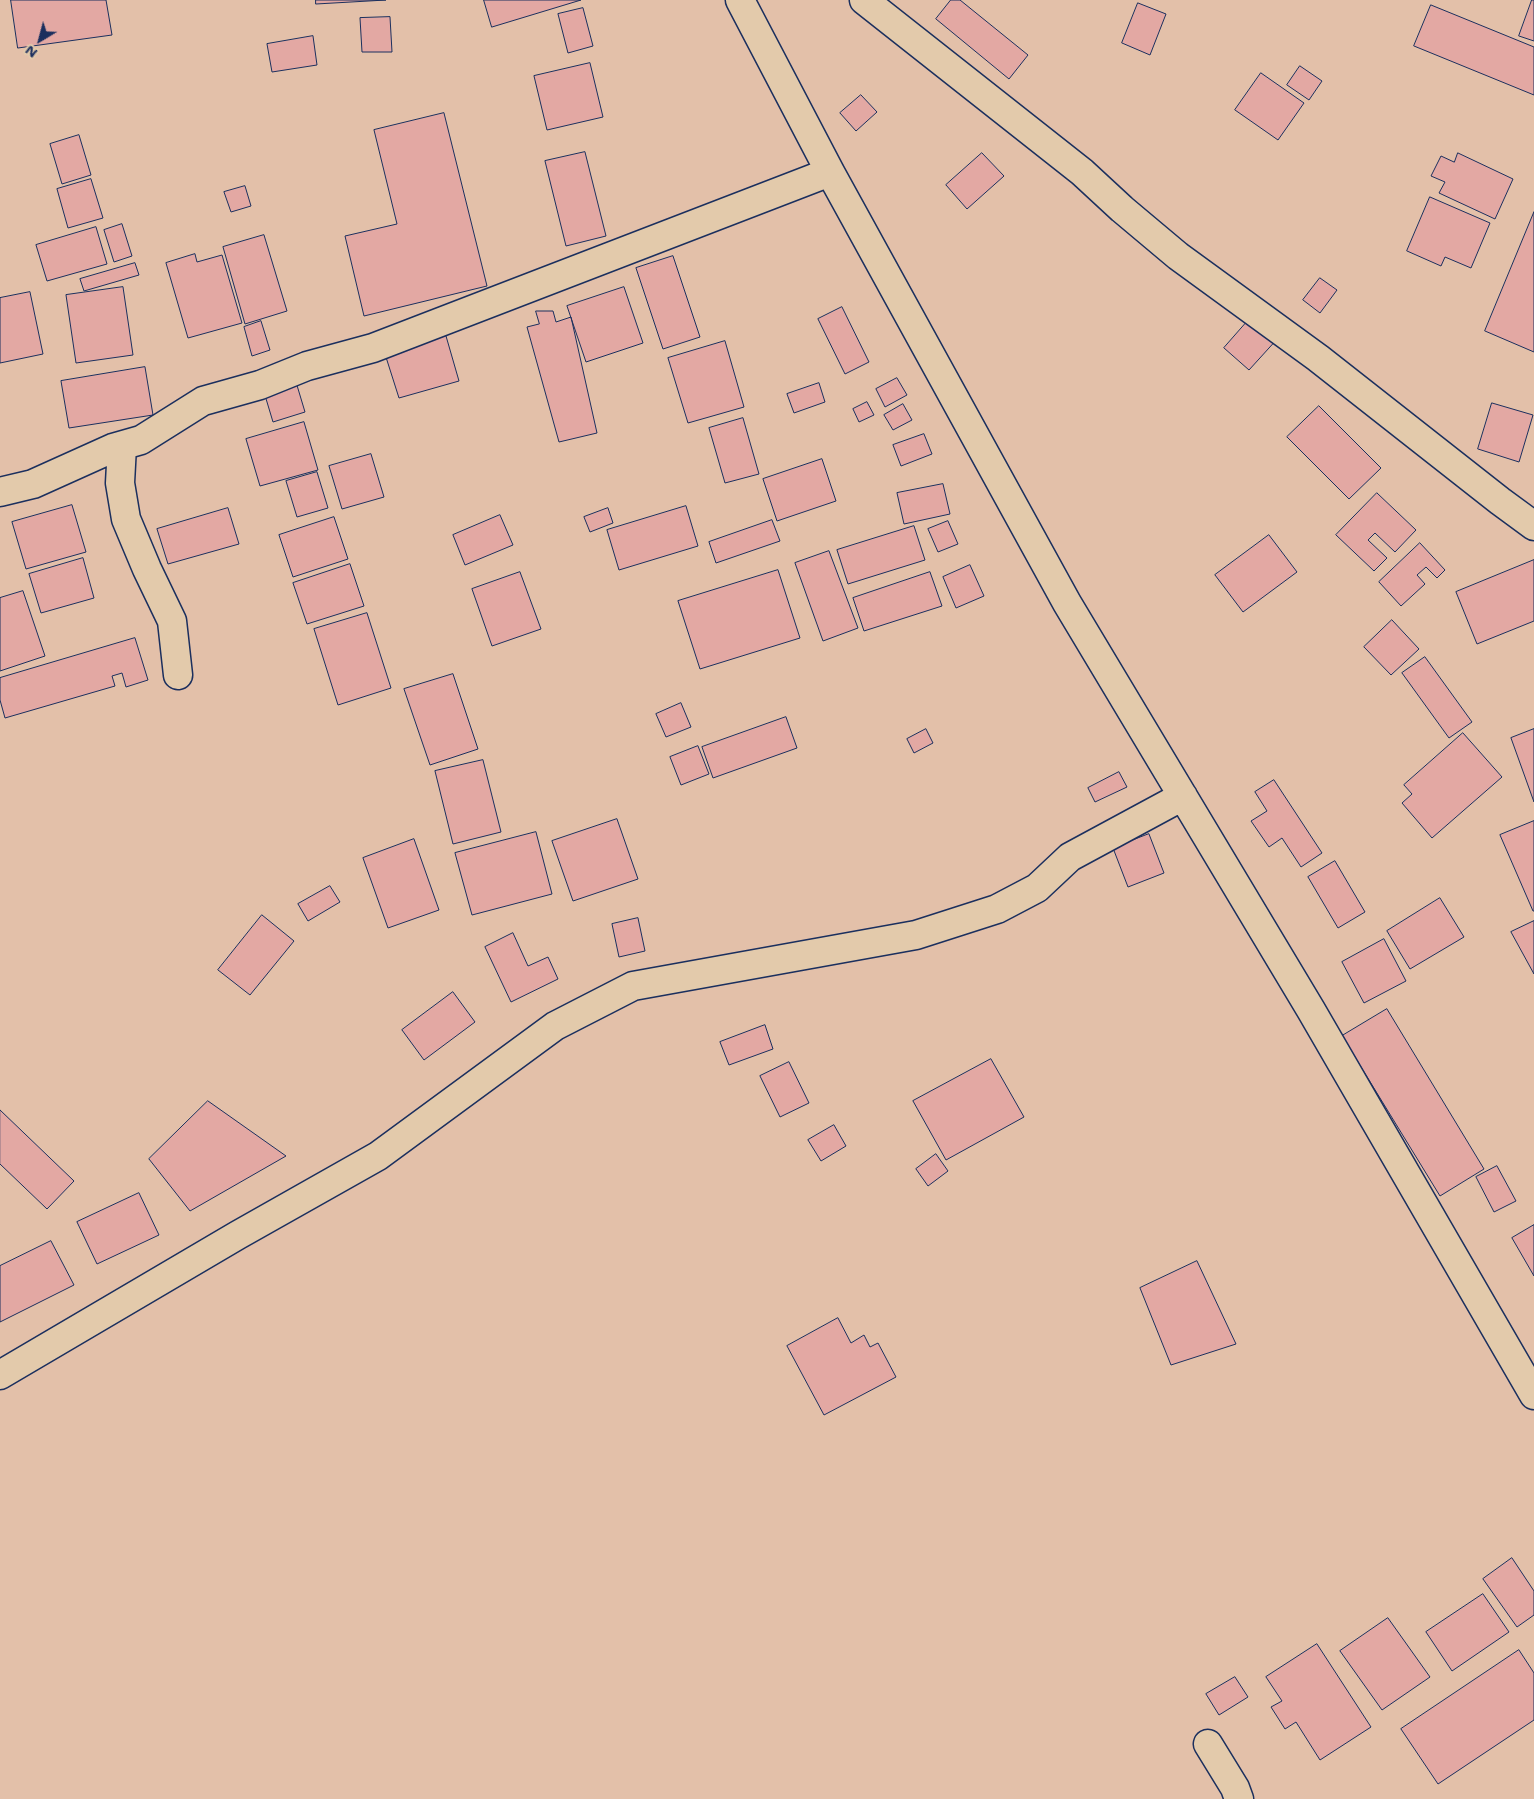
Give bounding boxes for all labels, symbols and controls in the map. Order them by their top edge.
north arrow [15,15,65,65]
text: N [21,41,41,63]

